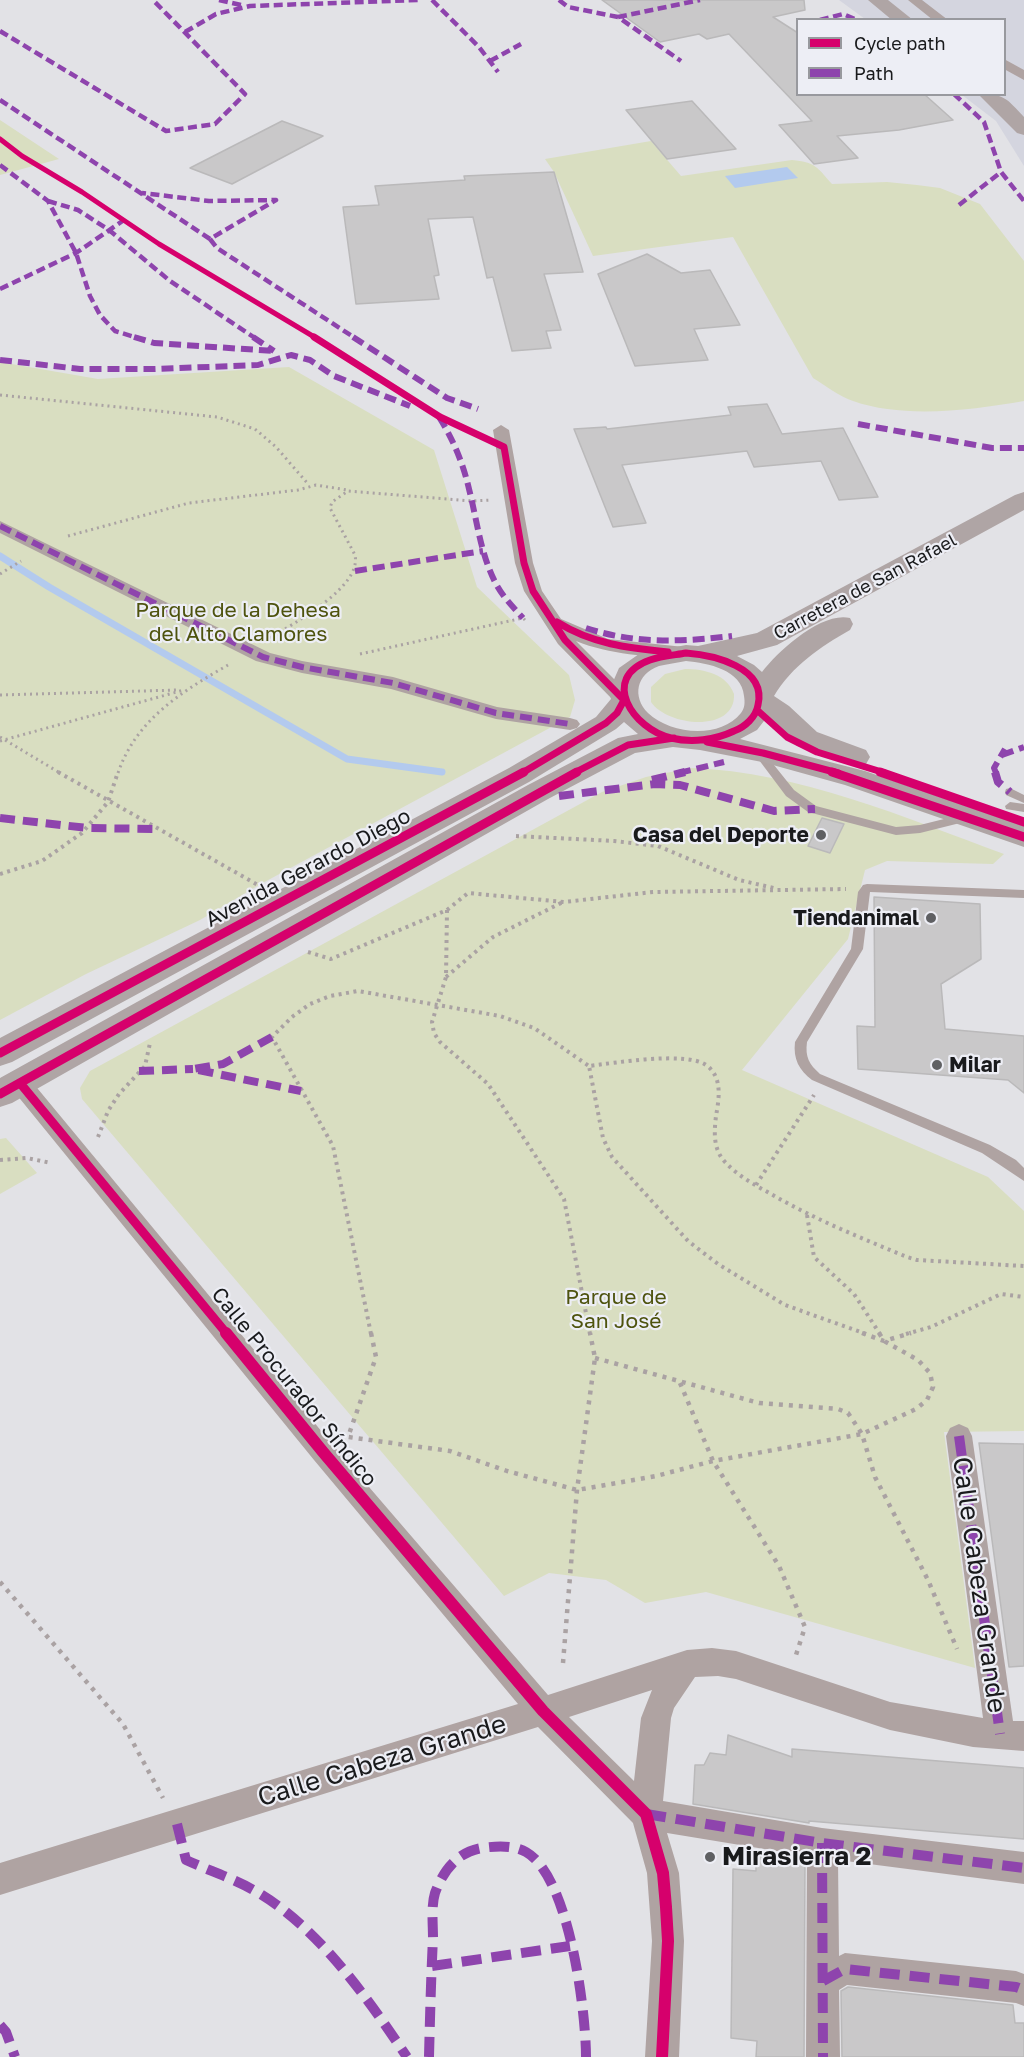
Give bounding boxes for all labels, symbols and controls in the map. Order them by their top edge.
legend [796,18,1006,96]
text: Cycle path [854,32,946,54]
text: Path [854,62,894,84]
street label: Carretera de San Rafael [770,530,960,644]
park label: Parque de la Dehesa del Alto Clamores [135,597,341,647]
street label: Avenida Gerardo Diego [201,803,415,933]
place label: Casa del Deporte [633,822,809,848]
marker: Casa del Deporte [814,828,828,842]
place label: Tiendanimal [793,905,919,931]
marker: Tiendanimal [924,911,938,925]
place label: Milar [949,1052,1001,1078]
marker: Milar [930,1058,944,1072]
street label: Calle Procurador Síndico [206,1282,382,1492]
park label: Parque de San José [565,1284,667,1334]
street label: Calle Cabeza Grande [946,1455,1012,1715]
street label: Calle Cabeza Grande [254,1708,510,1814]
place label: Mirasierra 2 [722,1841,871,1873]
marker: Mirasierra 2 [703,1850,717,1864]

